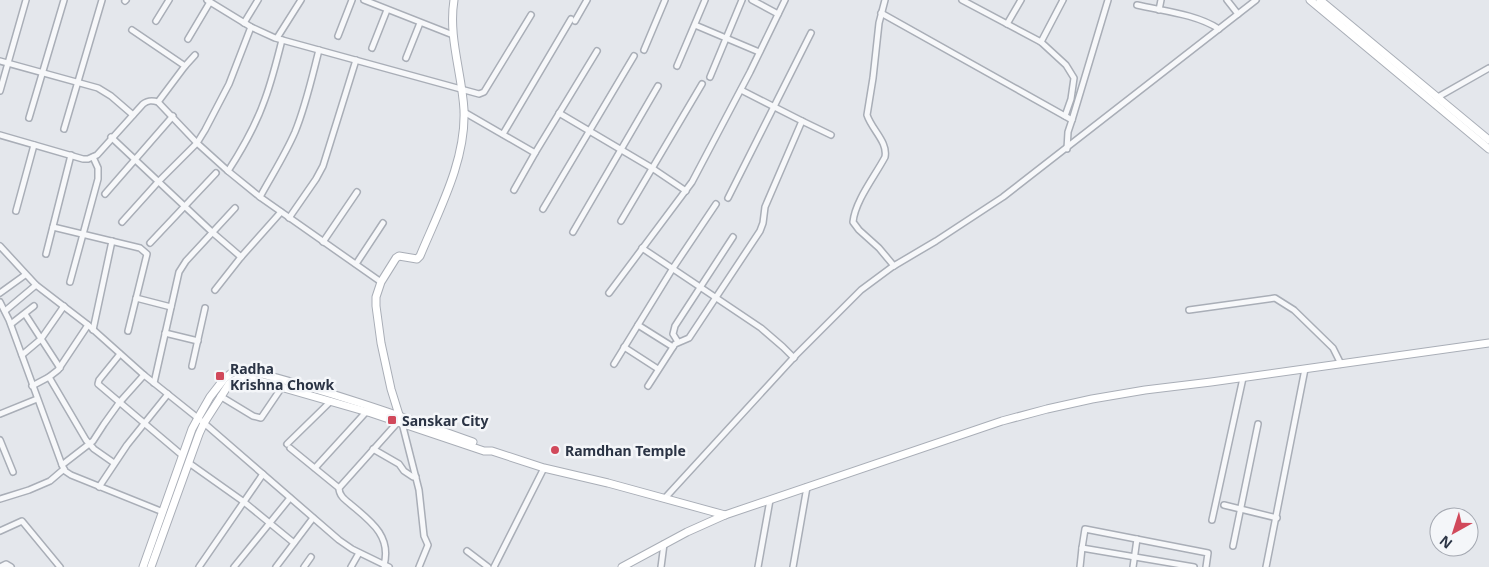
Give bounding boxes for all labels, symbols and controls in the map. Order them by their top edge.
place label: Radha Krishna Chowk [230,359,335,394]
marker: Radha Krishna Chowk [214,370,226,382]
place label: Sanskar City [402,411,488,430]
marker: Sanskar City [386,414,398,426]
place label: Ramdhan Temple [565,441,686,460]
marker: Ramdhan Temple [549,444,561,456]
north arrow [1429,507,1479,557]
text: N [1435,532,1456,553]

